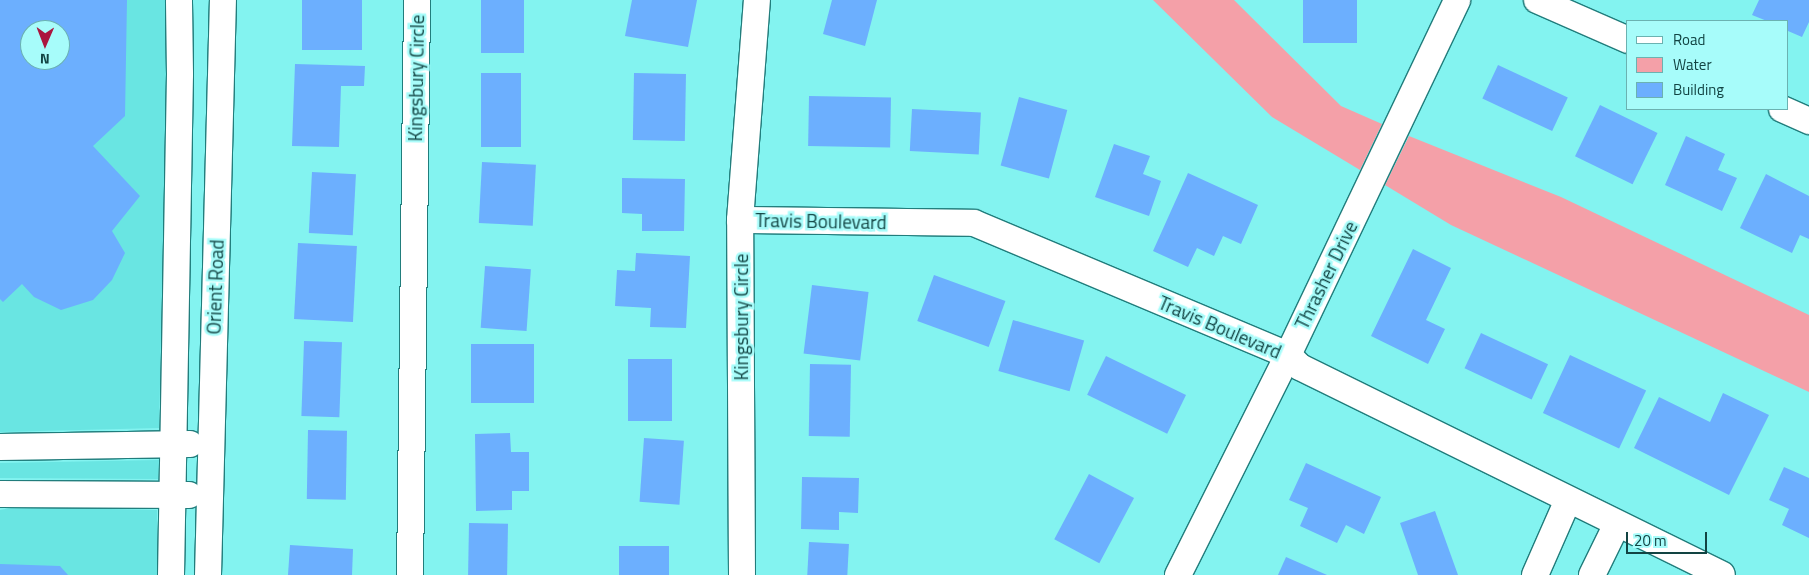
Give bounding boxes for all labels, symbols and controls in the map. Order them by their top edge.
street label: Kingsbury Circle [403,14,429,142]
north arrow [20,20,70,70]
legend [1626,20,1789,110]
text: Road [1673,28,1705,51]
text: N [40,49,50,70]
text: Water [1673,53,1712,76]
text: Building [1673,78,1724,101]
street label: Travis Boulevard [755,208,887,234]
street label: Thrasher Drive [1290,217,1362,333]
street label: Orient Road [202,239,228,335]
street label: Kingsbury Circle [730,254,752,380]
street label: Travis Boulevard [1155,291,1285,363]
scale bar [1629,522,1710,554]
text: 20 m [1634,529,1667,552]

